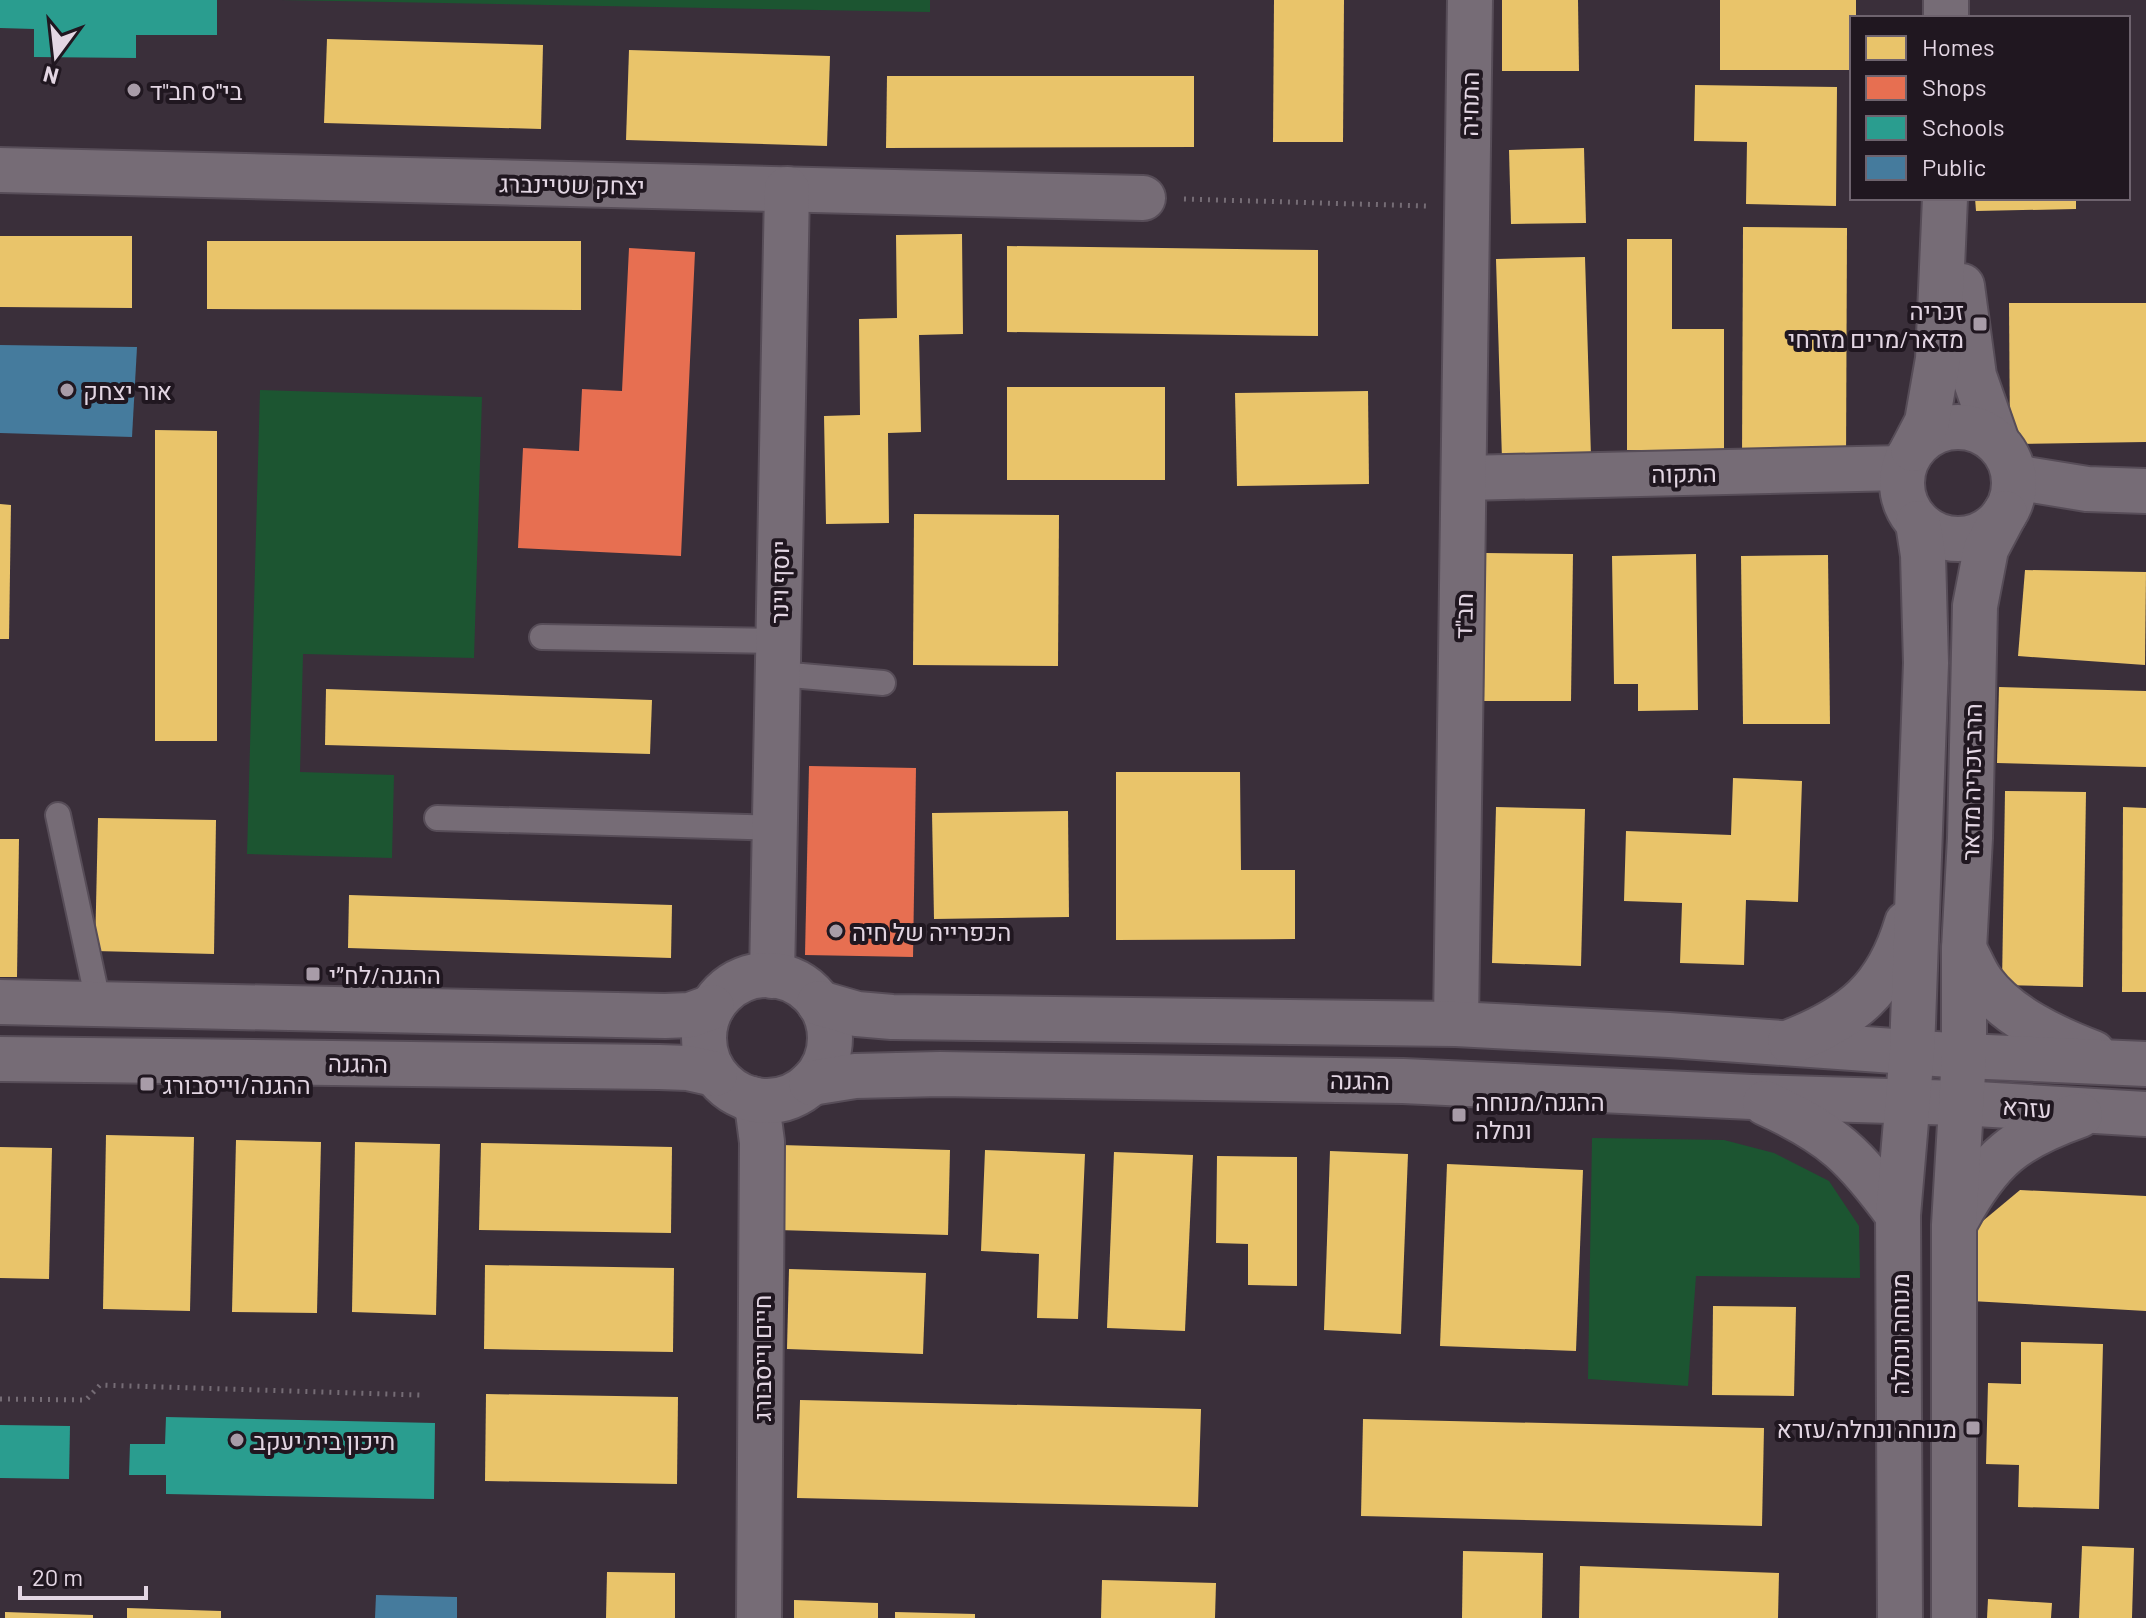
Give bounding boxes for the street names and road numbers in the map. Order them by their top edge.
street label: התחיה [1454,71,1484,137]
street label: יצחק שטיינברג [499,168,645,200]
street label: התקוה [1651,458,1717,488]
street label: יוסף וינר [764,540,794,624]
street label: חב"ד [1448,593,1478,639]
street label: הרב זכריה מדאר [1955,703,1987,861]
street label: ההגנה [328,1048,388,1078]
street label: ההגנה [1330,1065,1390,1095]
street label: עזרא [2001,1091,2053,1123]
street label: מנוחה ונחלה [1885,1273,1914,1395]
street label: חיים וייסבורג [747,1295,776,1421]

